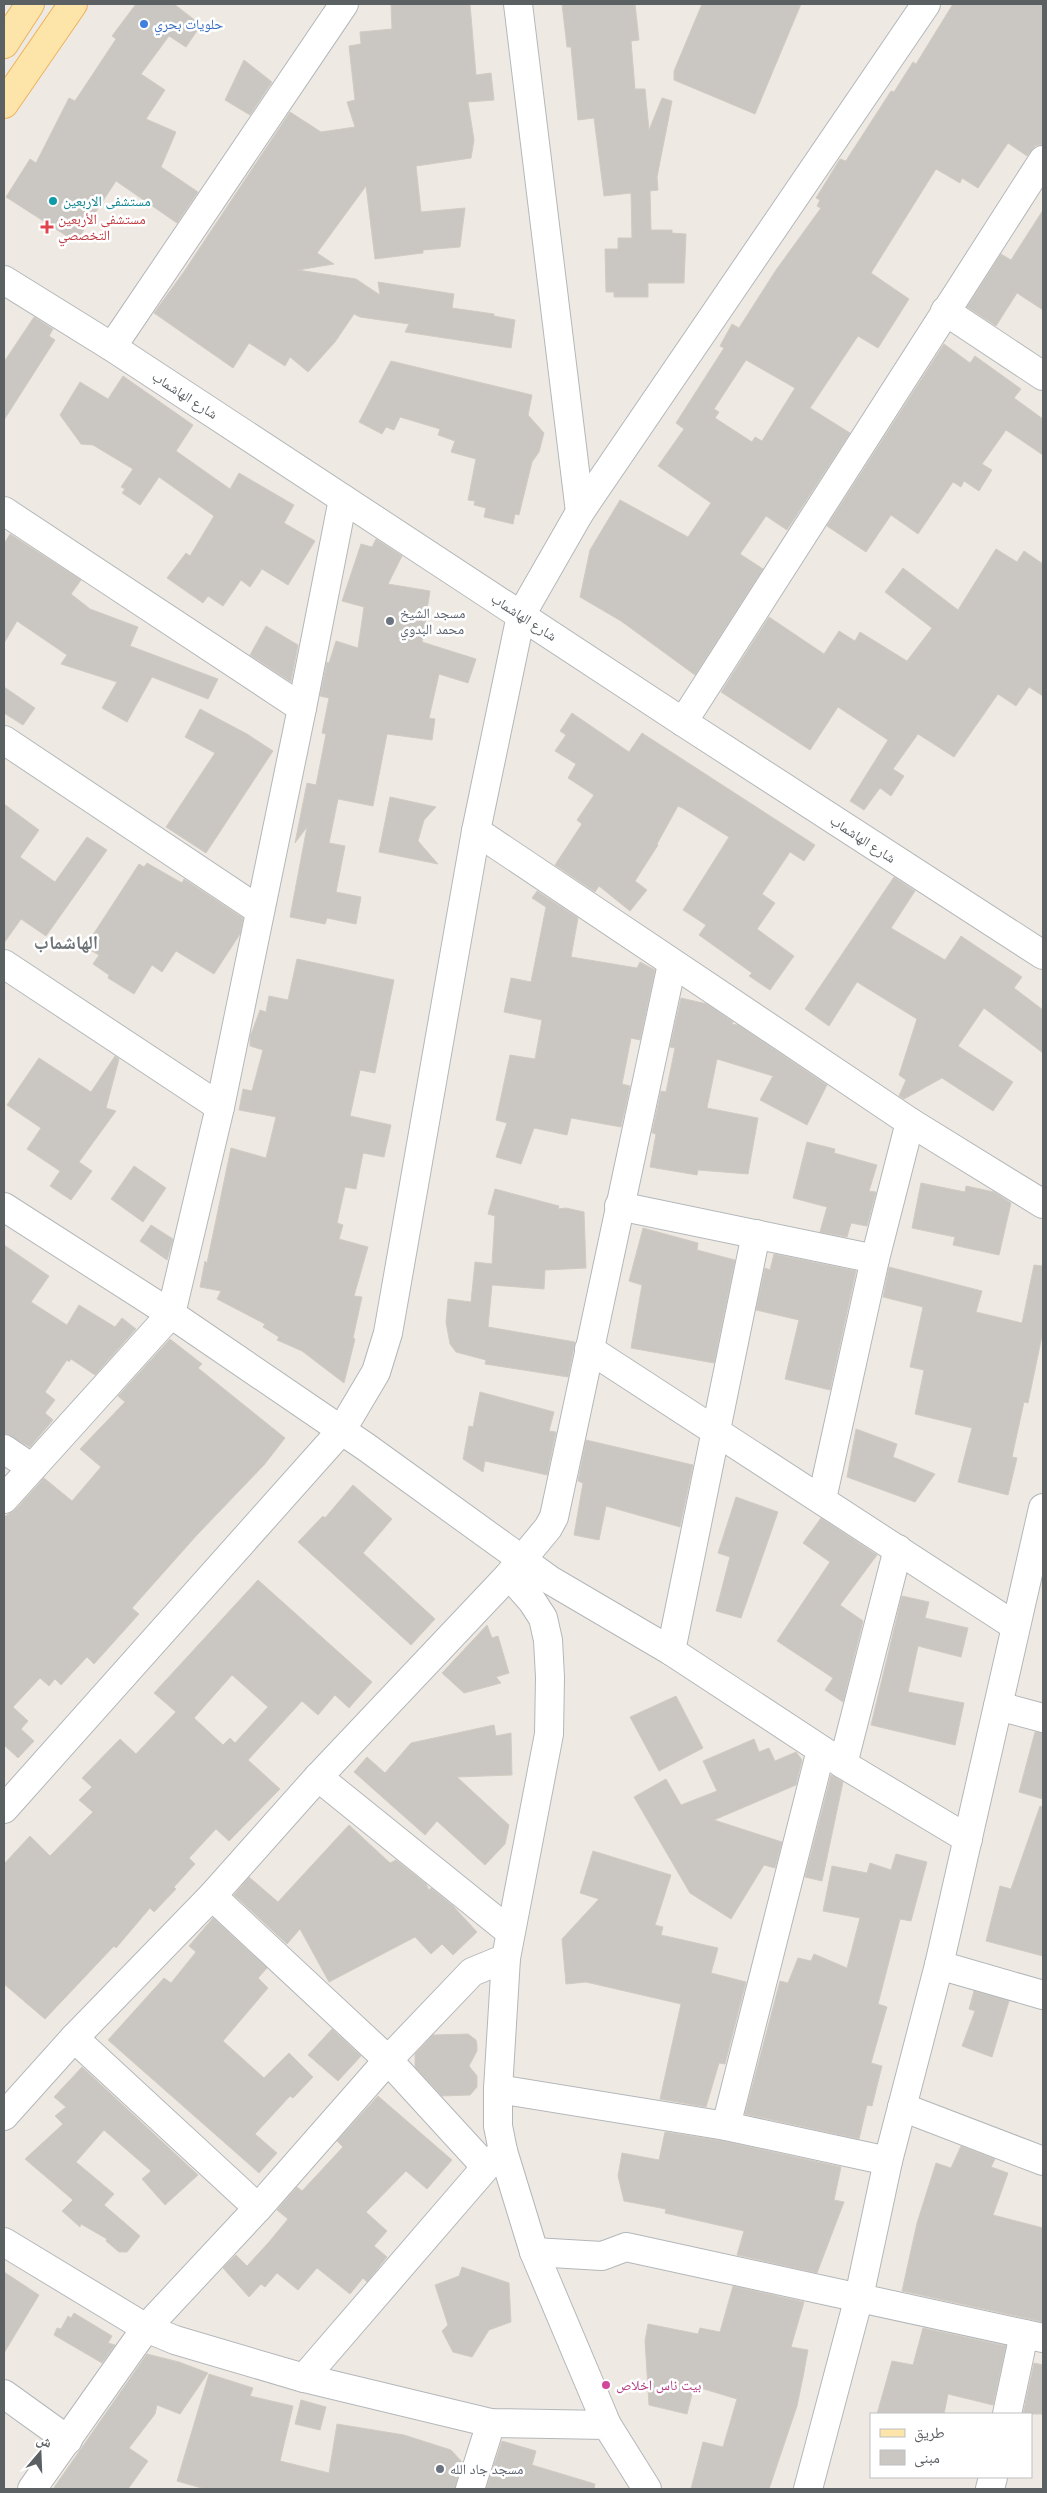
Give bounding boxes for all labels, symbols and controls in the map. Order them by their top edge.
place label: حلويات بحري [154,15,223,36]
marker: حلويات بحري [138,18,150,30]
place label: مستشفى الاربعين [63,192,151,210]
marker: مستشفى الاربعين [47,195,59,207]
place label: مستشفى الأربعين التخصصي [58,210,146,247]
marker: مستشفى الأربعين التخصصي [40,220,54,234]
street label: شارع الهاشماب [148,367,221,424]
street label: شارع الهاشماب [487,589,560,646]
place label: مسجد الشيخ محمد البدوي [400,604,465,641]
marker: مسجد الشيخ محمد البدوي [384,615,396,627]
street label: شارع الهاشماب [826,811,899,868]
district label: الهاشماب [34,930,98,955]
place label: بيت ناس اخلاص [616,2376,702,2394]
marker: بيت ناس اخلاص [600,2379,612,2391]
legend [870,2413,1032,2478]
text: طريق [914,2423,945,2443]
north arrow [15,2428,65,2478]
text: ش [34,2430,54,2452]
text: مبنى [914,2448,940,2468]
place label: مسجد جاد الله [450,2460,523,2478]
marker: مسجد جاد الله [434,2463,446,2475]

